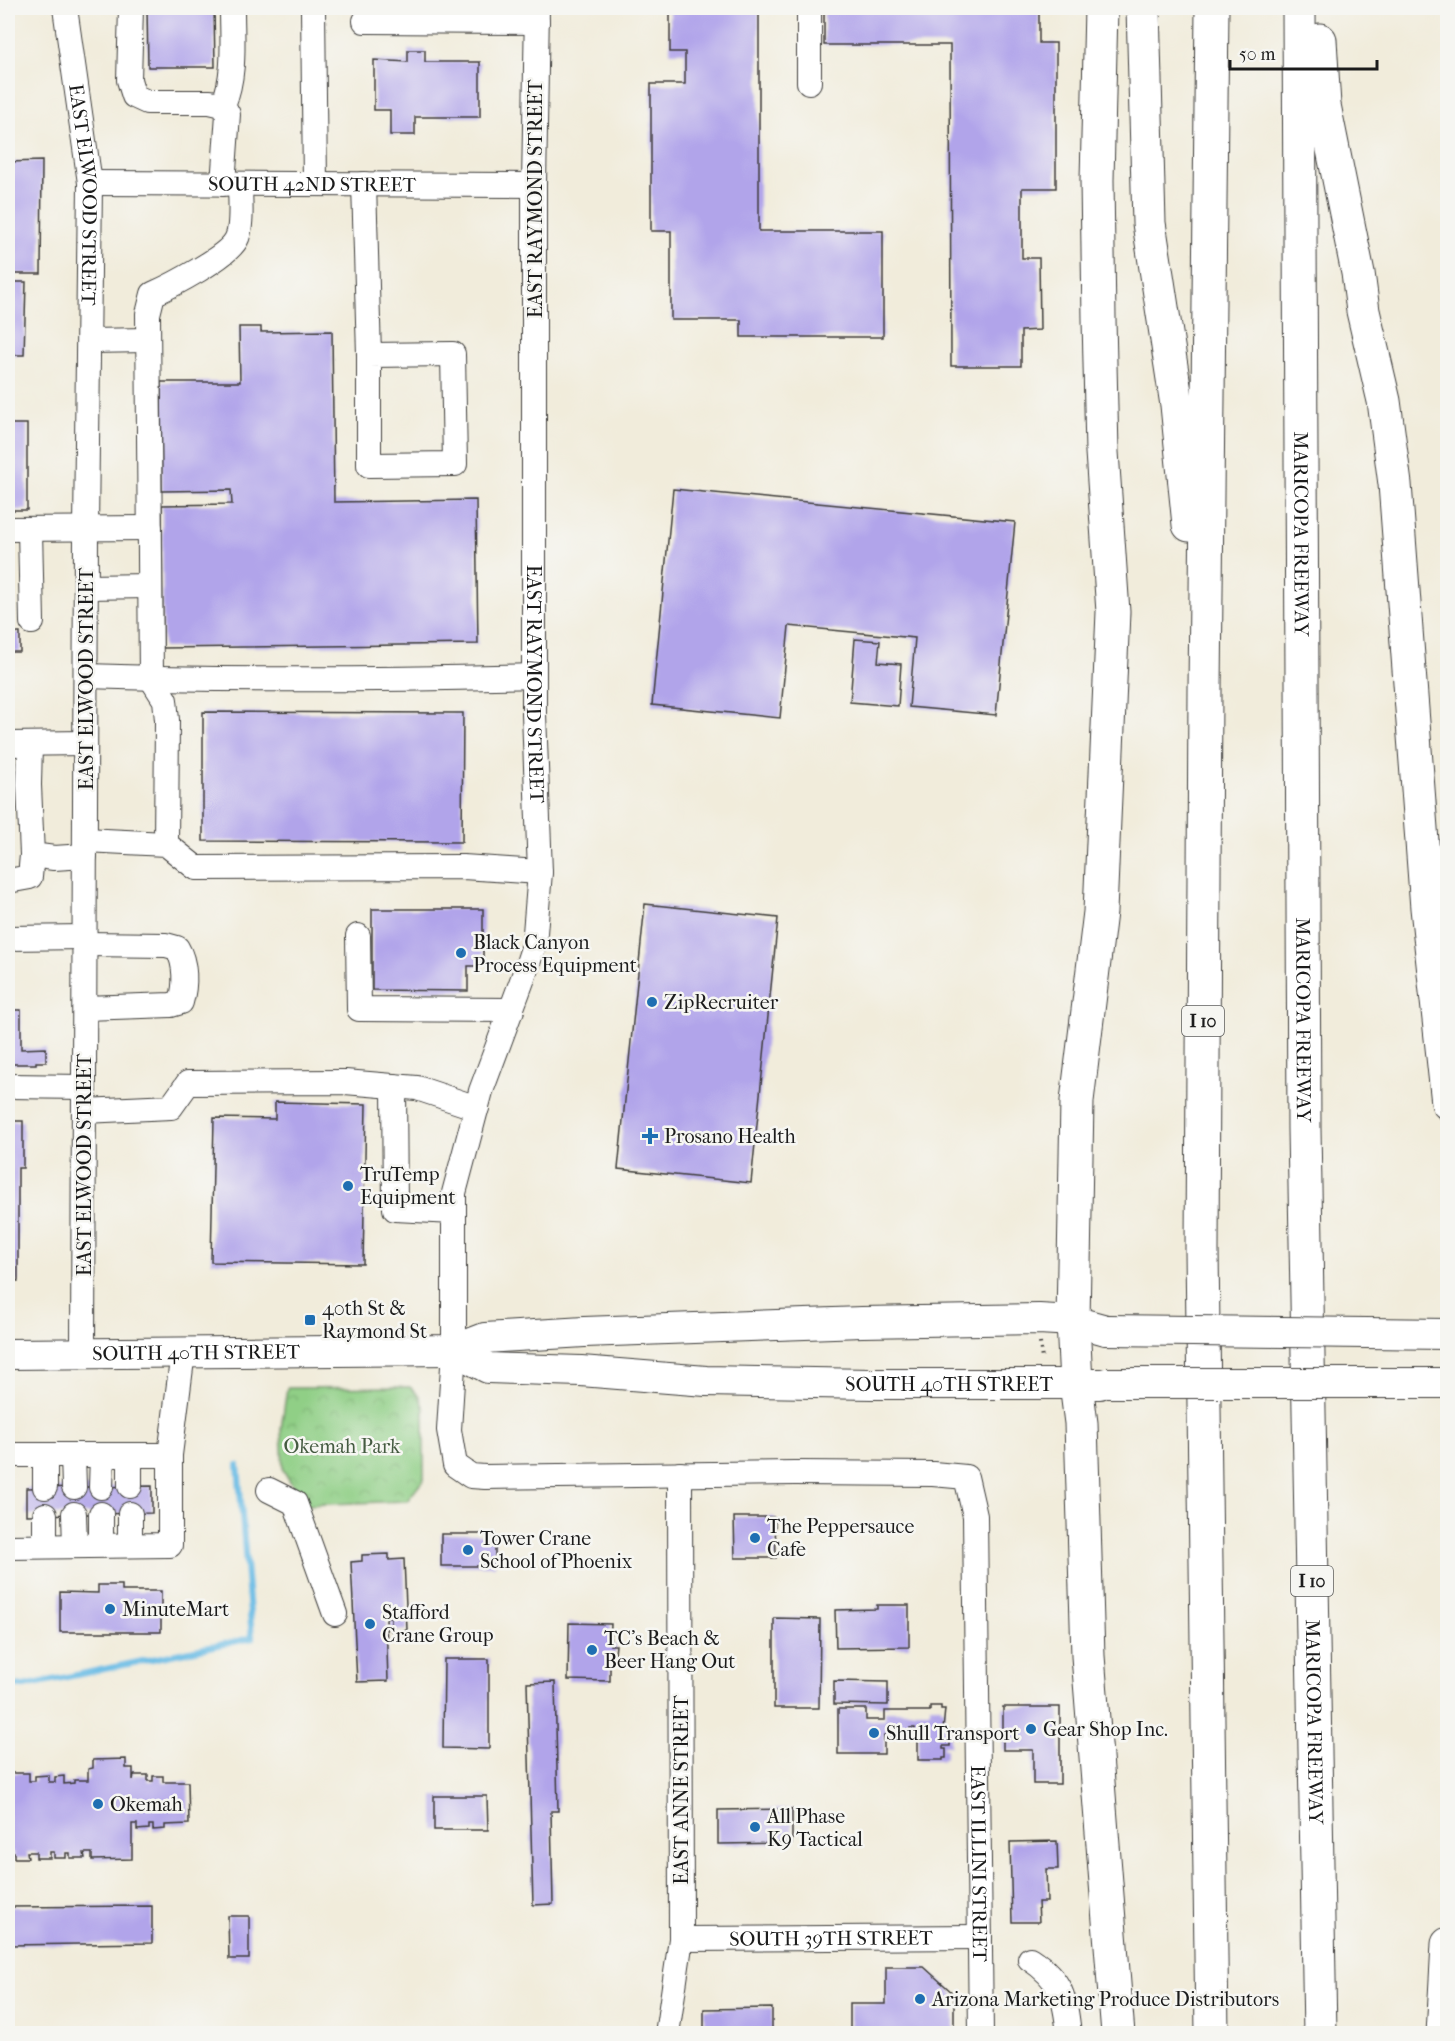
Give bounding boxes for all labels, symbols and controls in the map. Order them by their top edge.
scale bar [1230,33,1377,71]
text: 50 m [1239,44,1276,65]
street label: EAST RAYMOND STREET [524,79,547,318]
street label: EAST ELWOOD STREET [64,82,102,306]
street label: SOUTH 42ND STREET [208,172,417,196]
street label: MARICOPA FREEWAY [1289,431,1313,638]
street label: EAST RAYMOND STREET [522,565,549,804]
street label: EAST ELWOOD STREET [75,567,98,790]
street label: MARICOPA FREEWAY [1292,917,1315,1124]
place label: Black Canyon Process Equipment [473,931,637,977]
marker: Black Canyon Process Equipment [454,946,468,960]
place label: ZipRecruiter [664,991,779,1014]
marker: ZipRecruiter [645,995,659,1009]
road number: I 10 [1182,1006,1224,1036]
street label: EAST ELWOOD STREET [73,1053,96,1276]
place label: Prosano Health [664,1125,796,1148]
marker: Prosano Health [641,1127,659,1145]
place label: TruTemp Equipment [360,1163,456,1209]
marker: TruTemp Equipment [341,1179,355,1193]
place label: 40th St & Raymond St [322,1297,427,1343]
marker: 40th St & Raymond St [303,1313,317,1327]
street label: SOUTH 40TH STREET [92,1340,300,1365]
street label: SOUTH 40TH STREET [845,1372,1053,1396]
park label: Okemah Park [284,1435,401,1458]
place label: The Peppersauce Cafe [767,1515,914,1561]
place label: Tower Crane School of Phoenix [480,1527,633,1573]
marker: The Peppersauce Cafe [748,1531,762,1545]
marker: Tower Crane School of Phoenix [461,1543,475,1557]
road number: I 10 [1291,1566,1333,1596]
place label: MinuteMart [122,1598,229,1621]
place label: Stafford Crane Group [382,1601,494,1647]
marker: MinuteMart [103,1602,117,1616]
marker: Stafford Crane Group [363,1617,377,1631]
street label: MARICOPA FREEWAY [1301,1619,1328,1826]
place label: TC's Beach & Beer Hang Out [604,1627,735,1673]
marker: TC's Beach & Beer Hang Out [585,1643,599,1657]
street label: EAST ANNE STREET [670,1695,693,1885]
place label: Gear Shop Inc. [1043,1718,1168,1741]
place label: Shull Transport [886,1722,1019,1745]
marker: Gear Shop Inc. [1024,1722,1038,1736]
marker: Shull Transport [867,1726,881,1740]
street label: EAST ILLINI STREET [966,1765,992,1962]
place label: Okemah [110,1793,184,1816]
marker: Okemah [91,1797,105,1811]
place label: All Phase K9 Tactical [766,1805,863,1851]
marker: All Phase K9 Tactical [748,1820,762,1834]
street label: SOUTH 39TH STREET [729,1926,933,1950]
place label: Arizona Marketing Produce Distributors [931,1988,1279,2011]
marker: Arizona Marketing Produce Distributors [913,1992,927,2006]

